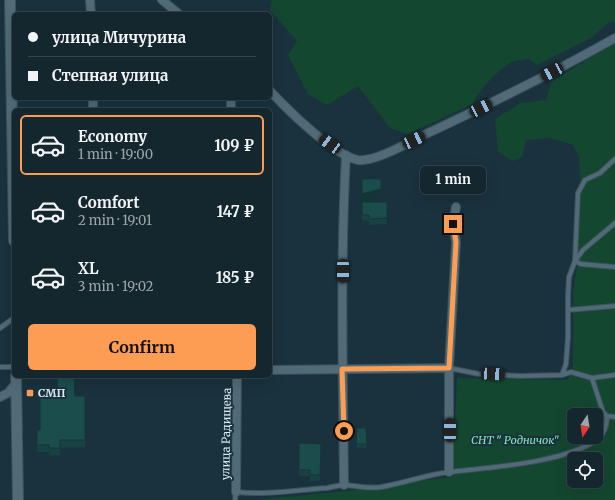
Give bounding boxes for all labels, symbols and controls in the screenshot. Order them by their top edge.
text: улица Мичурина [52,28,186,47]
car [539,61,565,83]
text: Степная улица [52,66,168,85]
car [468,97,494,119]
icon: car [30,127,66,163]
text: Economy [78,127,147,146]
car [401,129,427,151]
car [317,132,343,156]
text: 109 ₽ [214,136,254,155]
text: 1 min · 19:00 [78,146,153,163]
callout: 1 min [420,166,486,194]
text: 1 min [435,171,471,188]
icon: car [30,193,66,229]
text: Comfort [78,193,139,212]
text: 147 ₽ [216,202,254,221]
text: 2 min · 19:01 [78,212,152,229]
route end [444,215,462,233]
icon: car [30,259,66,295]
text: XL [78,259,99,278]
car [337,259,349,283]
text: 185 ₽ [216,268,254,287]
text: 3 min · 19:02 [78,278,153,295]
button: Confirm [28,324,256,370]
car [481,367,505,381]
place label: СМП [38,386,65,400]
marker: СМП [25,388,35,398]
street label: улица Радищева [218,388,234,480]
north arrow [567,408,603,444]
map controls [567,408,603,488]
car [444,418,456,442]
route start [335,422,353,440]
park label: СНТ " Родничок" [471,433,559,447]
button: locate [567,452,603,488]

